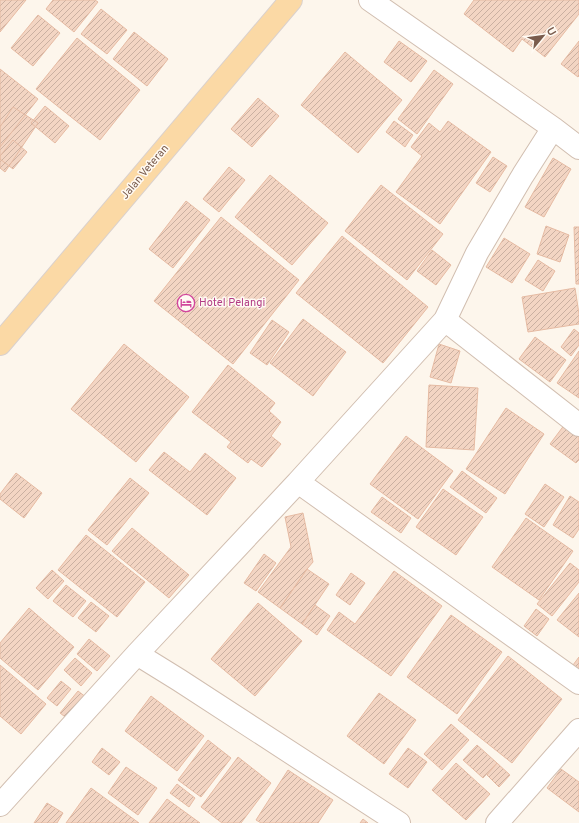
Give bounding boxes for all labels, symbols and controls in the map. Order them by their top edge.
north arrow [523,16,563,56]
text: U [543,25,559,38]
street label: Jalan Veteran [118,142,172,202]
hotel icon: Hotel Pelangi [176,293,196,313]
place label: Hotel Pelangi [199,296,265,310]

